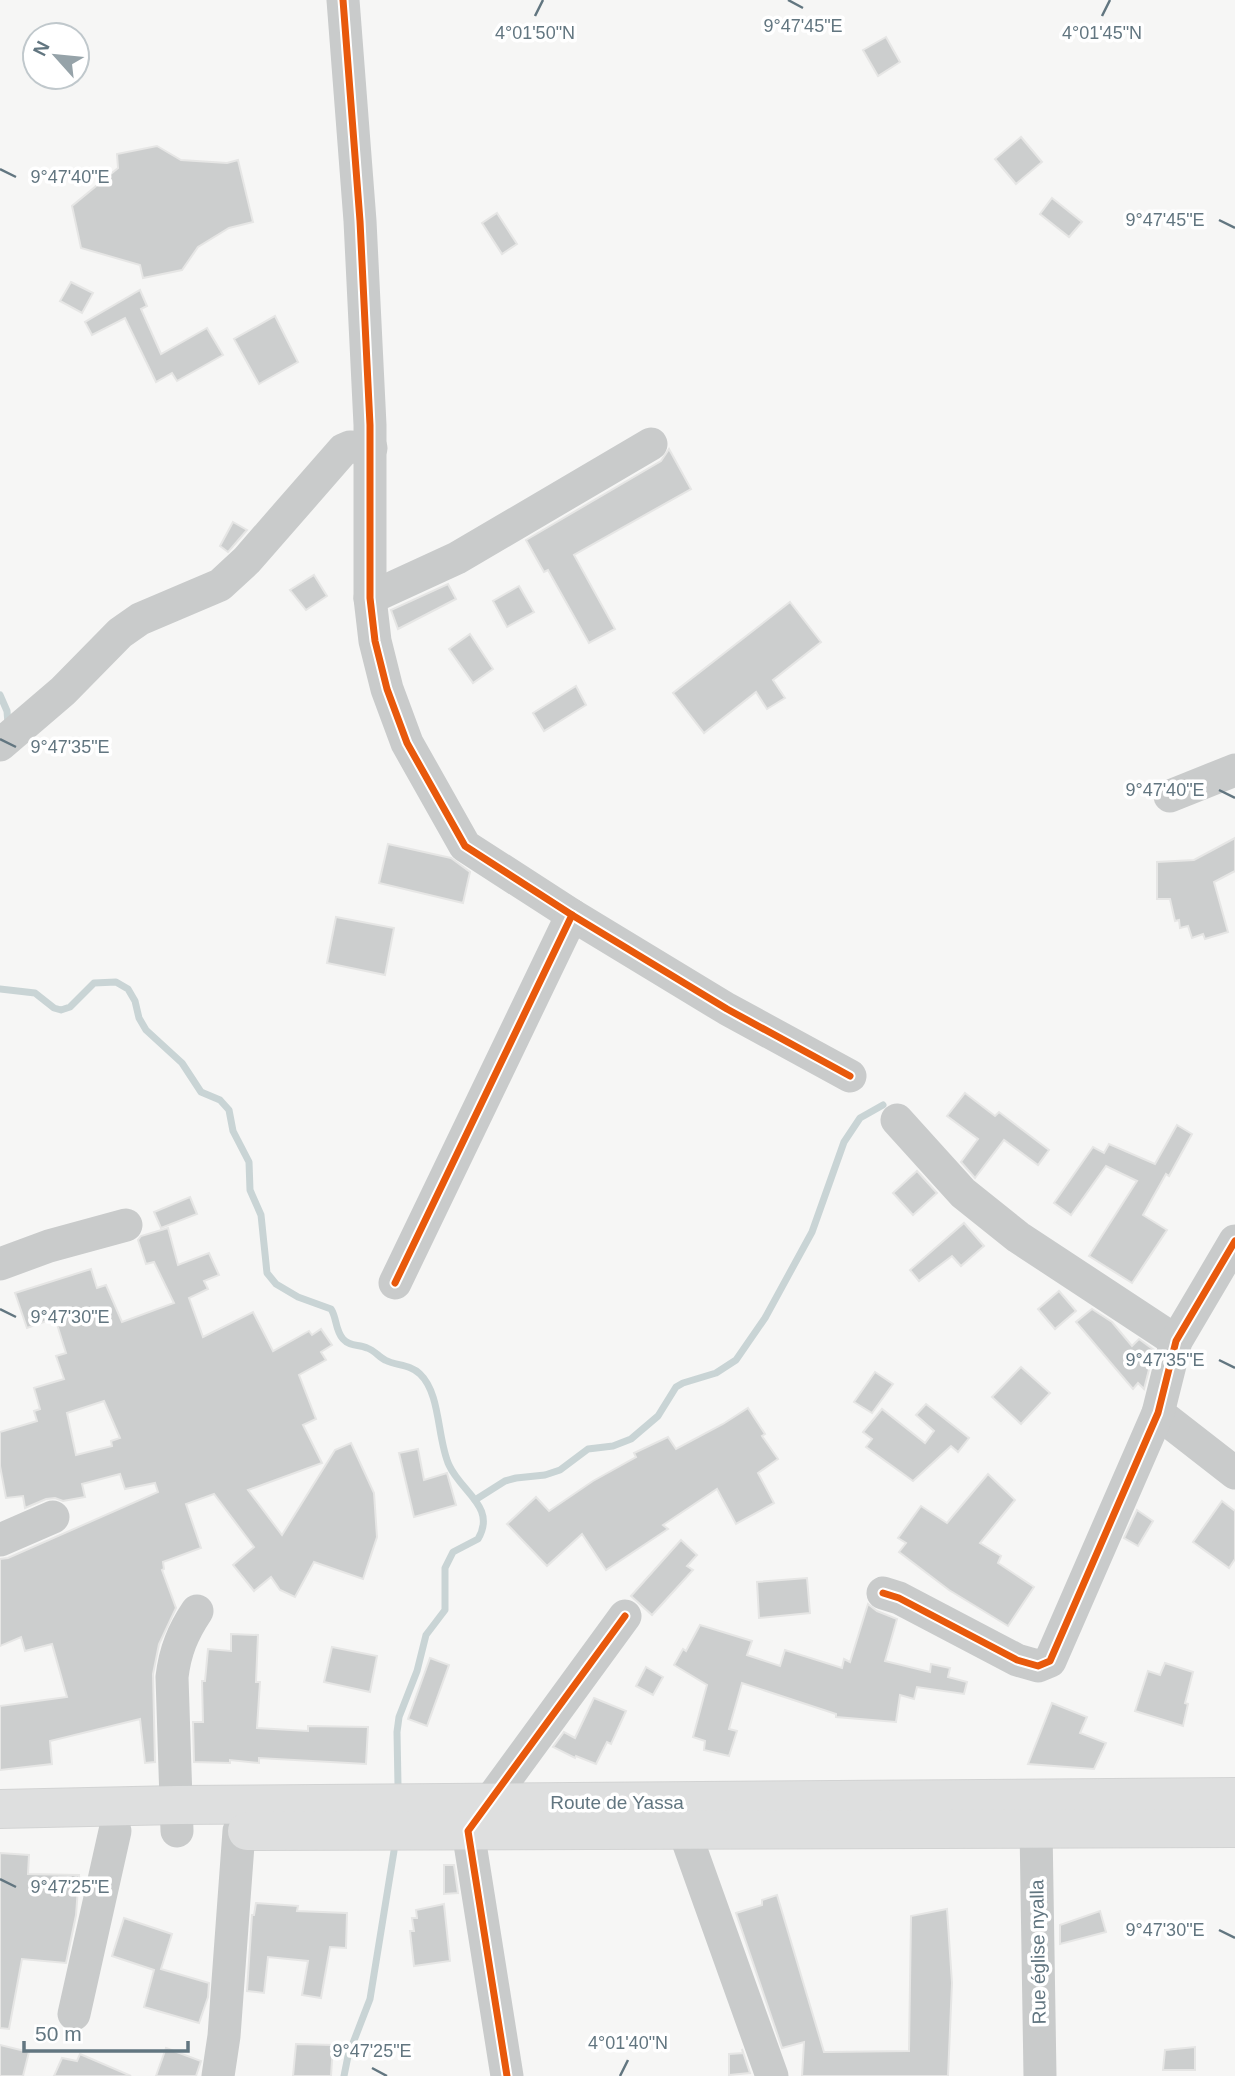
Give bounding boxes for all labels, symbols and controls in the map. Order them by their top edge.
text: 9°47'45"E [763,16,843,36]
north arrow [21,21,91,91]
text: 4°01'50"N [495,23,575,43]
text: 4°01'45"N [1062,23,1142,43]
text: N [29,38,54,59]
text: 9°47'40"E [30,167,110,187]
text: 9°47'45"E [1125,210,1205,230]
text: 9°47'35"E [30,737,110,757]
text: 9°47'40"E [1125,780,1205,800]
text: 9°47'30"E [30,1307,110,1327]
text: 9°47'35"E [1125,1350,1205,1370]
street label: Route de Yassa [550,1792,684,1813]
text: 9°47'25"E [30,1877,110,1897]
street label: Rue église nyalla [1026,1879,1050,2025]
text: 9°47'30"E [1125,1920,1205,1940]
scale bar [24,2010,189,2054]
text: 50 m [35,2022,82,2045]
text: 4°01'40"N [588,2033,668,2053]
text: 9°47'25"E [332,2041,412,2061]

